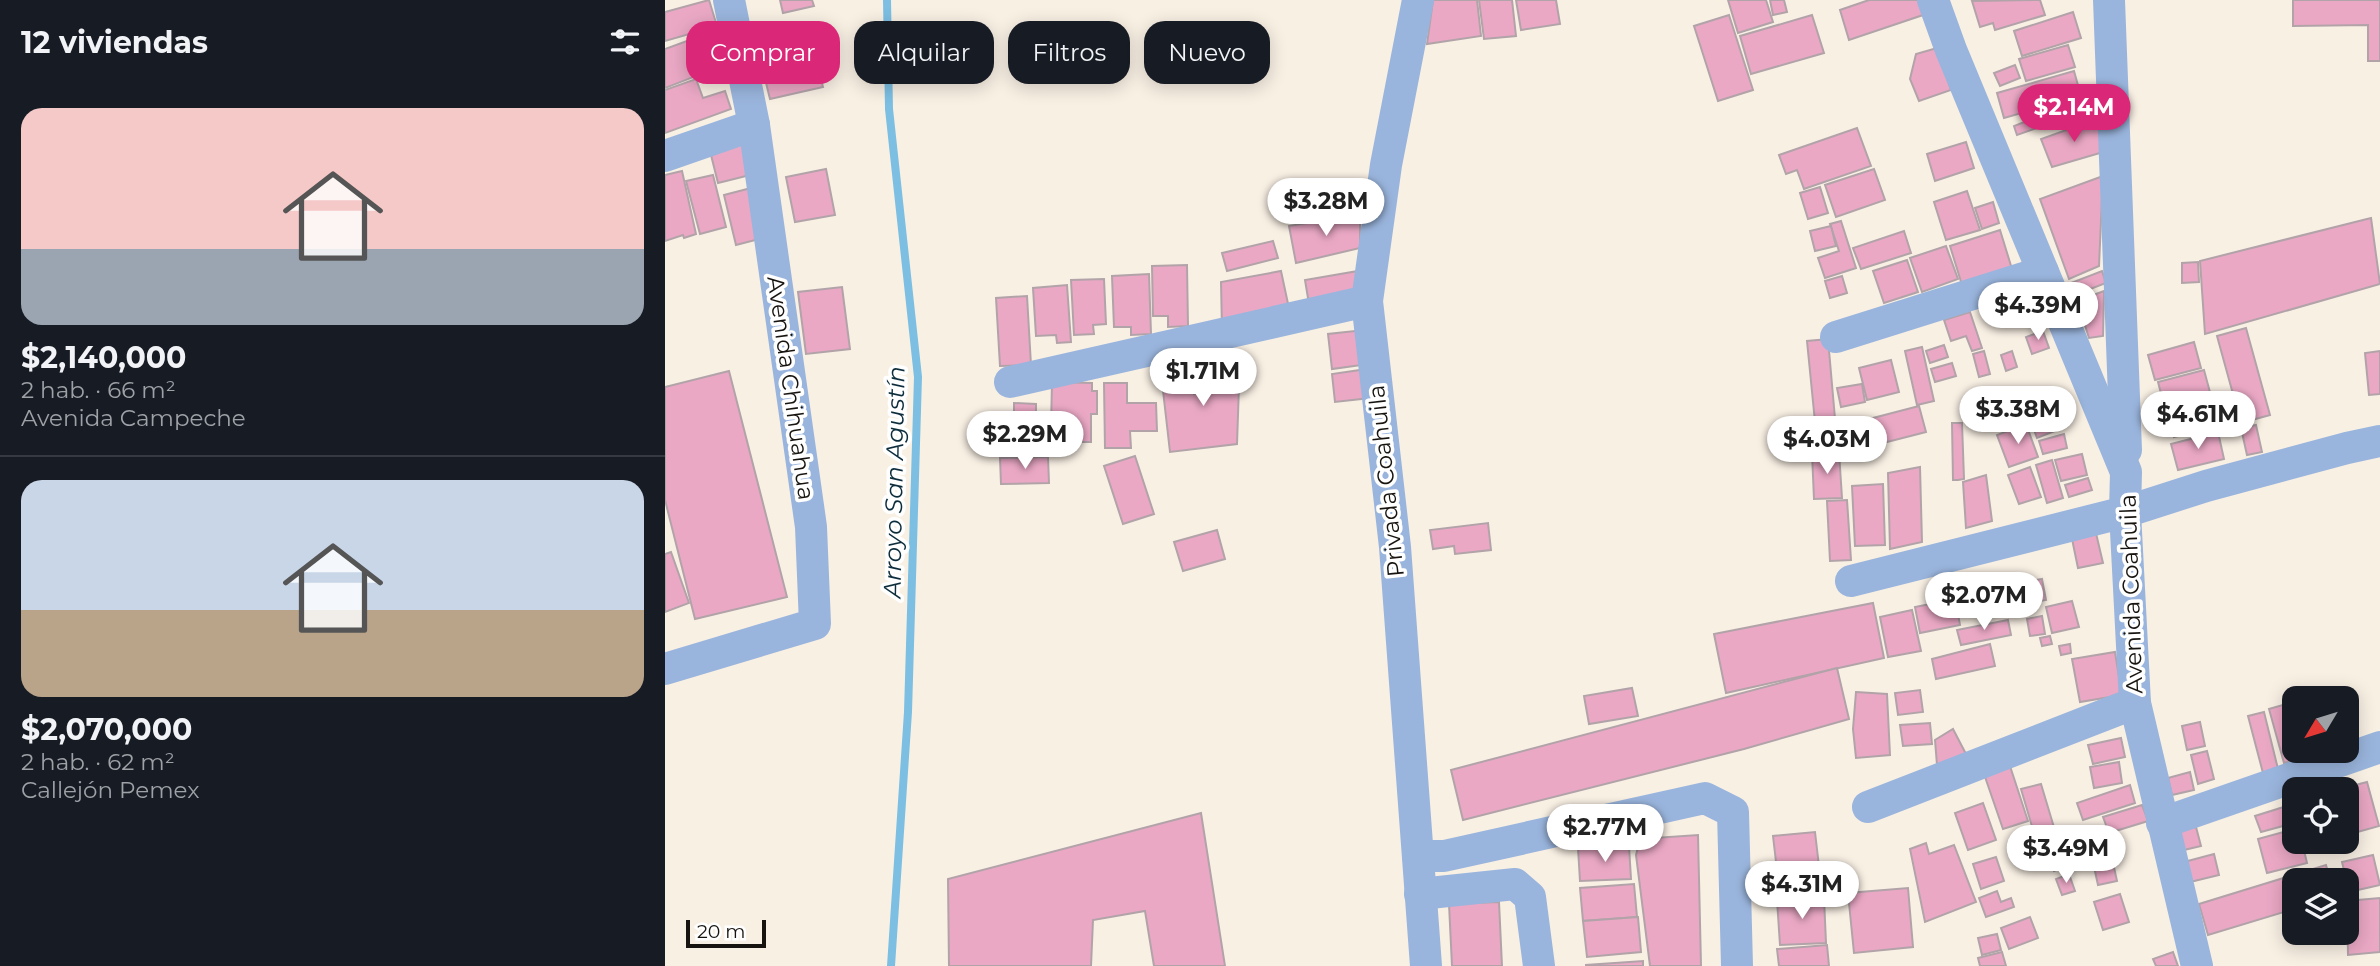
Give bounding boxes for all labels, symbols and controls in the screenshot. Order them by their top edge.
chip: Comprar [686,21,840,84]
chip: Alquilar [854,21,994,84]
chip: Filtros [1008,21,1130,84]
chip: Nuevo [1144,21,1270,84]
icon: filters [606,23,644,61]
text: 12 viviendas [21,24,208,61]
pin: $2.14M [2017,85,2131,144]
text: $2.14M [2034,93,2114,121]
icon: home [270,153,396,279]
pin: $3.28M [1269,178,1383,238]
text: $3.28M [1283,187,1369,215]
street label: Avenida Chihuahua [761,274,821,502]
pin: $4.39M [1981,282,2095,342]
text: $4.39M [1994,291,2082,319]
text: $2,140,000 [21,339,187,376]
pin: $1.71M [1146,348,1260,408]
text: $1.71M [1166,357,1240,385]
water label: Arroyo San Agustín [877,366,911,600]
text: 2 hab. · 66 m² [21,376,176,404]
street label: Privada Coahuila [1362,384,1410,578]
pin: $3.38M [1961,386,2075,446]
pin: $4.61M [2141,392,2255,451]
text: $3.38M [1975,395,2061,423]
text: $4.61M [2157,400,2239,428]
text: Avenida Campeche [21,404,246,432]
pin: $2.29M [968,412,1082,471]
pin: $4.03M [1770,416,1884,476]
text: $2.29M [983,420,1067,448]
text: $4.03M [1783,425,1871,453]
street label: Avenida Coahuila [2114,494,2148,694]
icon: home [270,525,396,651]
pin: $2.07M [1927,572,2041,632]
text: $2.07M [1941,581,2027,609]
north arrow [2282,686,2359,763]
map controls [2282,686,2359,945]
text: $2,070,000 [21,711,192,748]
text: 2 hab. · 62 m² [21,748,175,776]
text: Callejón Pemex [21,776,199,804]
button: locate [2282,777,2359,854]
pin: $2.77M [1548,804,1662,864]
text: $2.77M [1563,813,1647,841]
pin: $3.49M [2009,826,2123,885]
text: $3.49M [2023,834,2109,862]
pin: $4.31M [1745,862,1859,921]
button: layers [2282,868,2359,945]
text: $4.31M [1761,870,1843,898]
scale bar [686,917,767,949]
text: 20 m [697,920,745,943]

